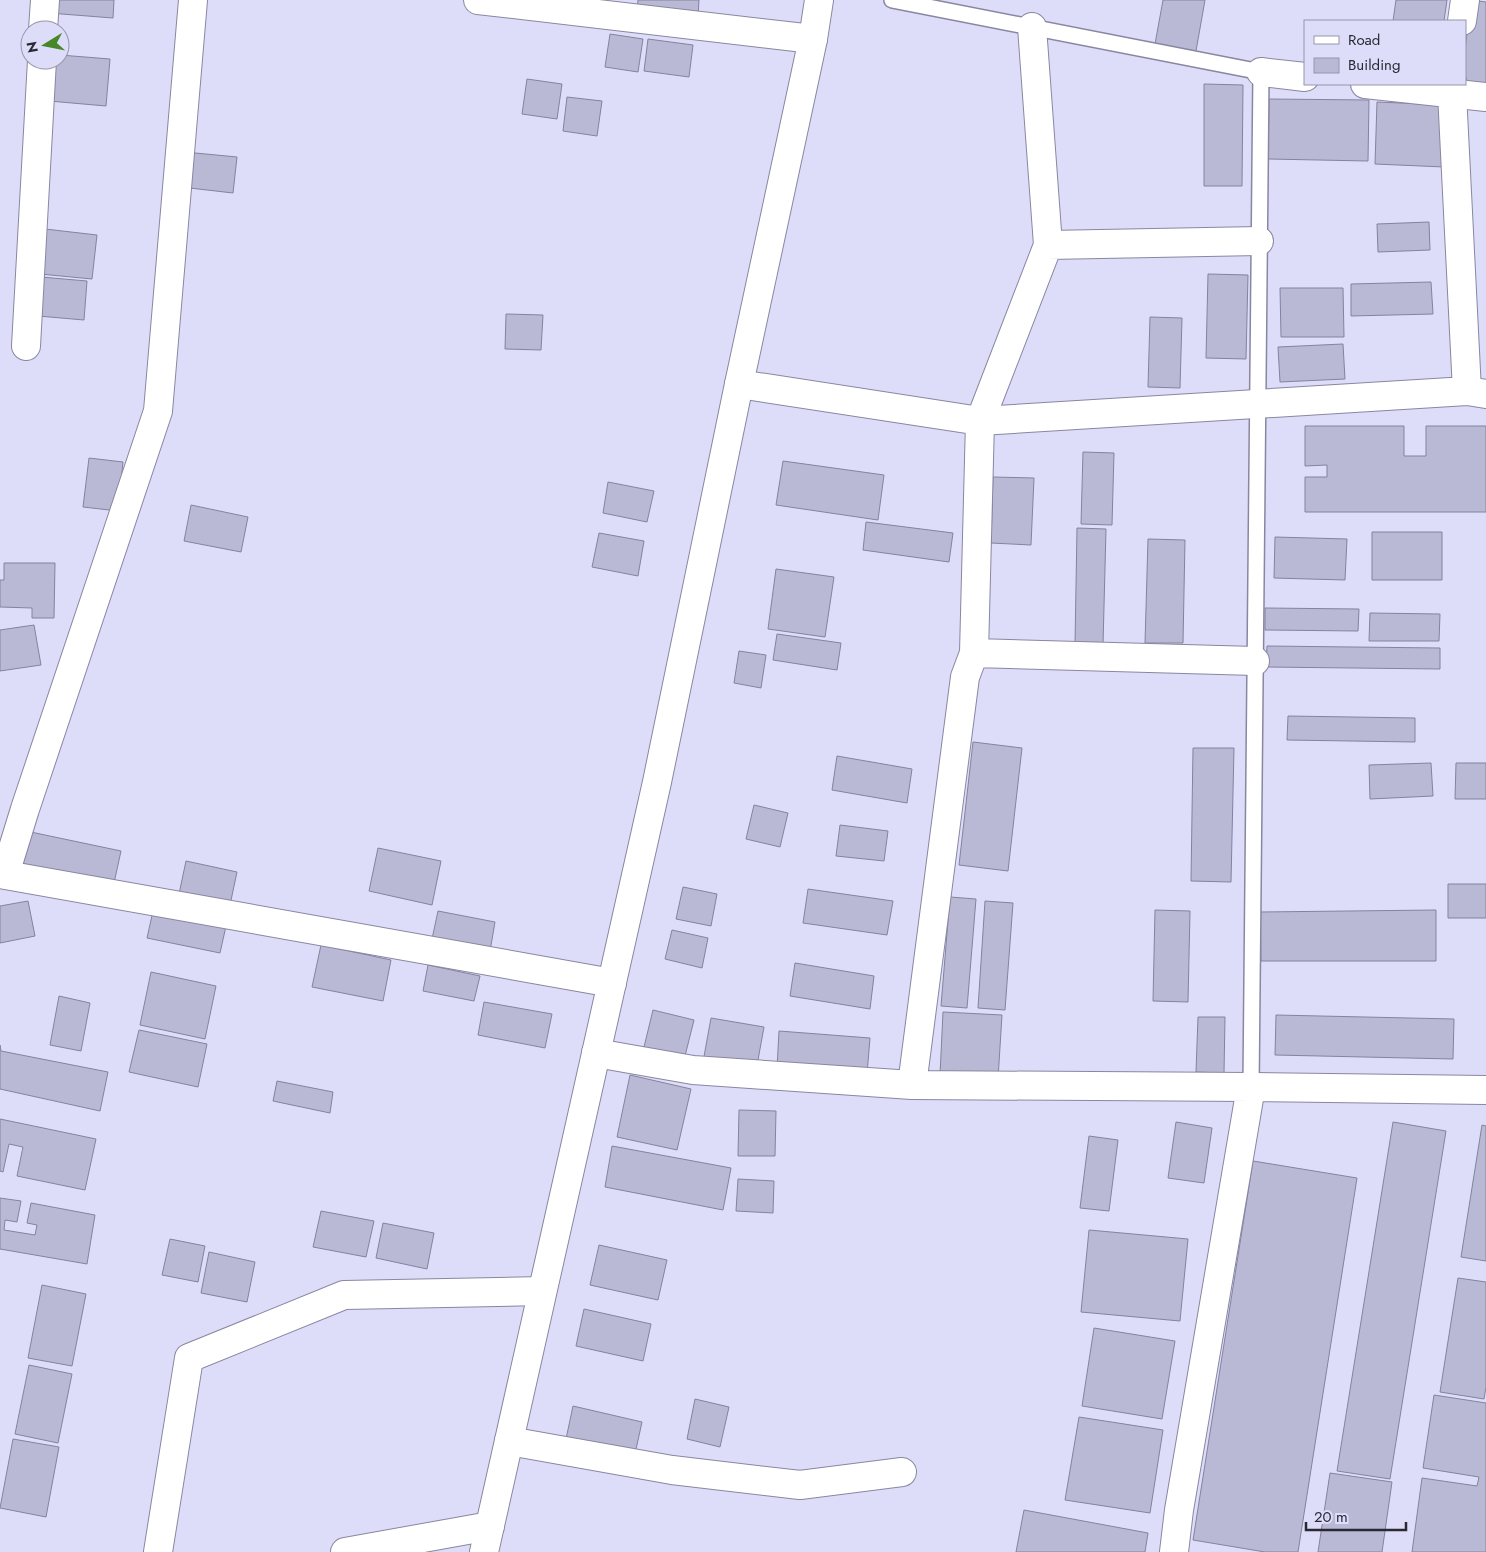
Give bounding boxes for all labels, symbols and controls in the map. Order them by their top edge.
north arrow [20,20,70,70]
legend [1304,20,1466,85]
text: Road [1348,29,1380,51]
text: N [21,40,43,54]
text: Building [1348,54,1400,76]
scale bar [1306,1500,1406,1532]
text: 20 m [1314,1506,1348,1528]

